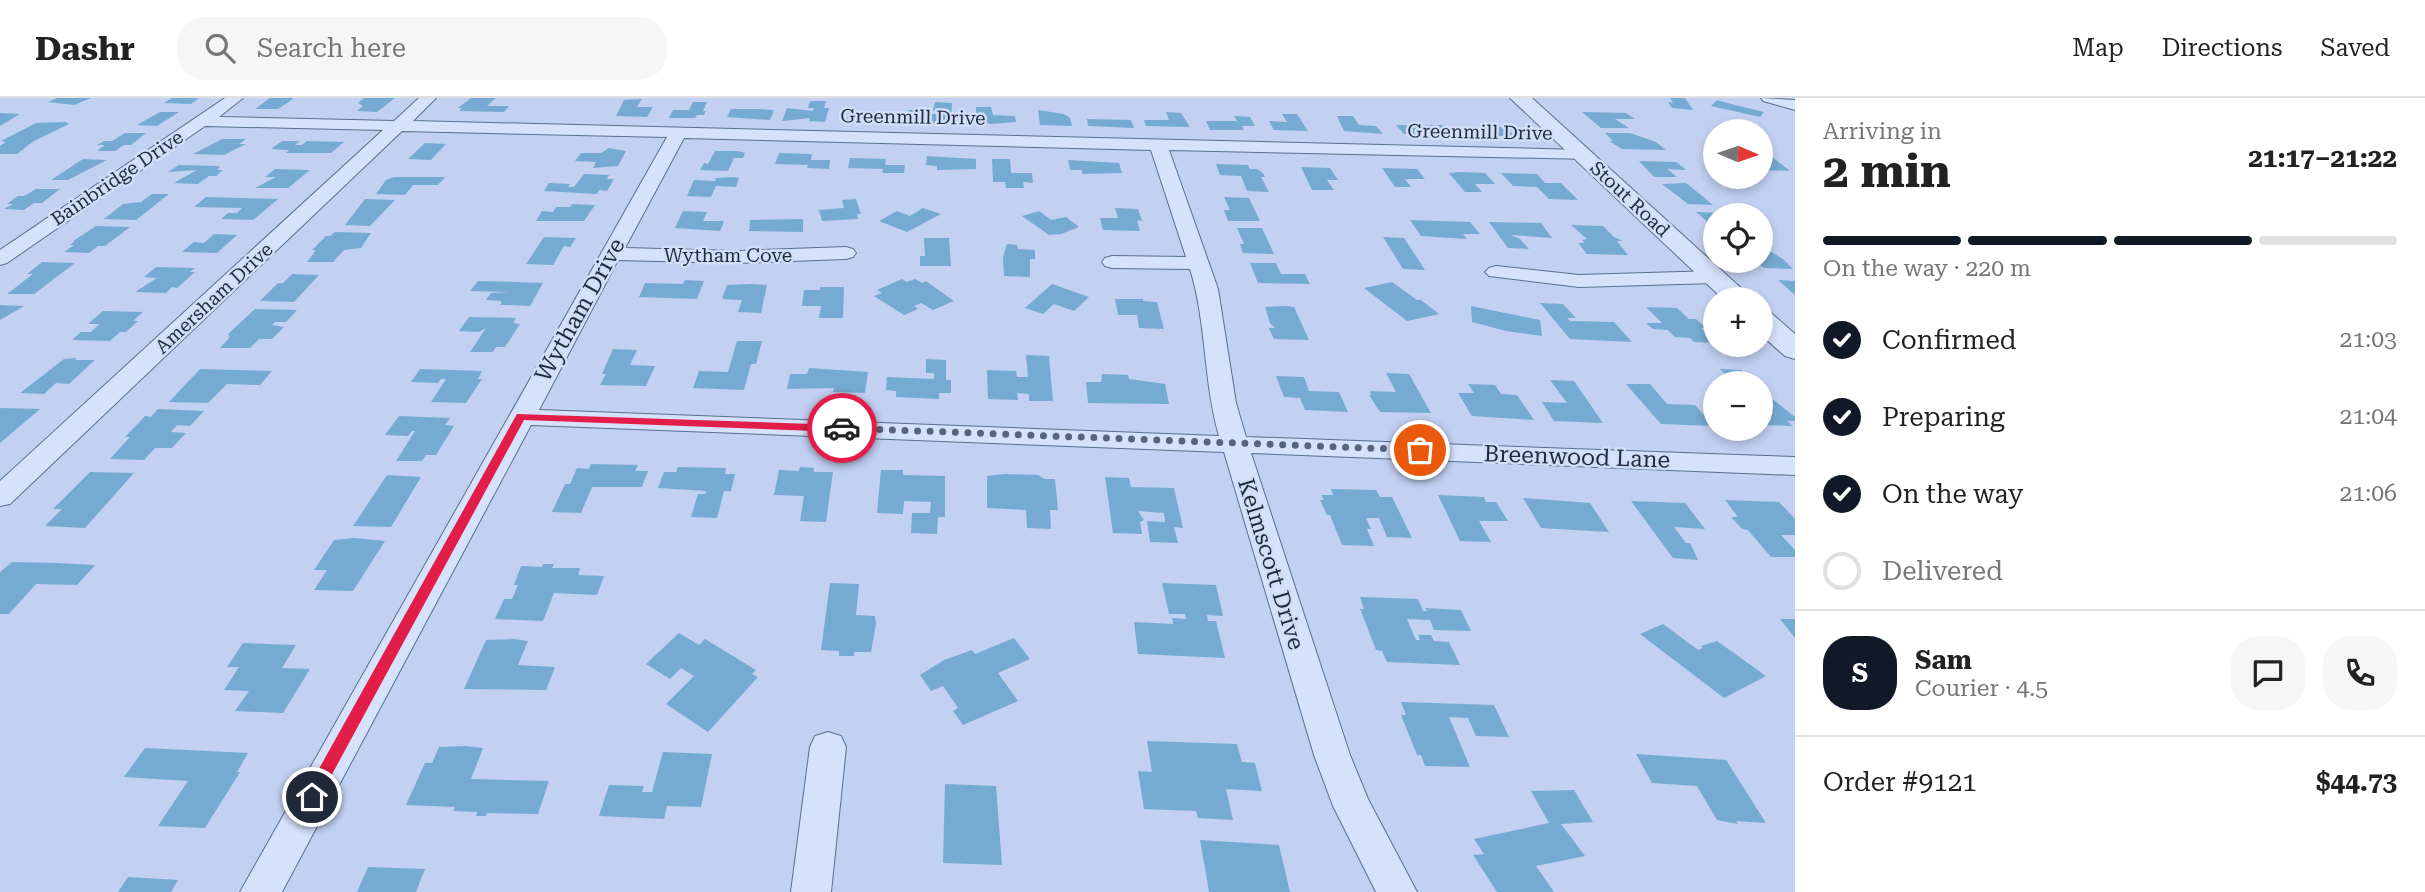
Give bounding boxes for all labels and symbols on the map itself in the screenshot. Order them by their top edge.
street label: Greenmill Drive [840,104,986,130]
street label: Greenmill Drive [1407,119,1553,145]
north arrow [1703,119,1773,189]
street label: Bainbridge Drive [47,125,187,231]
street label: Stout Road [1585,156,1675,242]
street label: Wytham Drive [529,234,631,386]
street label: Amersham Drive [150,238,278,358]
street label: Wytham Cove [664,244,792,267]
courier [807,393,877,463]
pin [1390,420,1450,480]
street label: Breenwood Lane [1483,440,1671,474]
street label: Kelmscott Drive [1232,475,1310,653]
pin [282,767,342,827]

